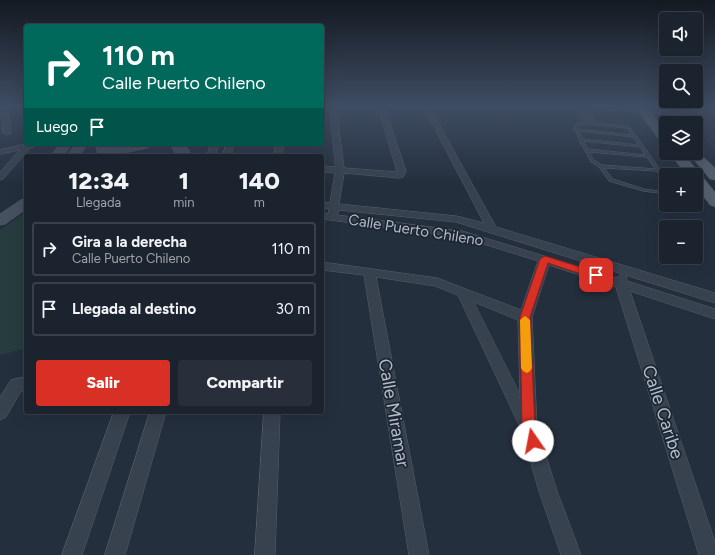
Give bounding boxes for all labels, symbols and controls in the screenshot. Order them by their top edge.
map controls [659,12,703,264]
button: sound [659,12,703,56]
text: 110 m [102,38,175,72]
icon: right [36,40,88,92]
button: search [659,64,703,108]
text: Calle Puerto Chileno [102,72,266,94]
icon: arrive [86,116,108,138]
button: layers [659,116,703,160]
text: Luego [36,118,78,136]
text: 12:34 [68,166,129,195]
text: 1 [179,166,189,195]
text: 140 [239,166,280,195]
button: + [659,168,703,212]
text: Llegada [76,195,121,210]
text: min [173,195,195,210]
text: m [254,195,265,210]
street label: Calle Puerto Chileno [347,210,485,250]
button: − [659,220,703,264]
text: Gira a la derecha [72,233,187,251]
icon: right [38,238,60,260]
text: 110 m [272,240,310,258]
text: Calle Puerto Chileno [72,251,190,266]
pin [579,258,613,292]
icon: arrive [585,264,607,286]
icon: arrive [38,298,60,320]
text: Llegada al destino [72,300,196,318]
text: 30 m [276,300,310,318]
street label: Calle Miramar [374,357,414,469]
button: Salir [36,360,170,406]
button: Compartir [178,360,312,406]
street label: Calle Caribe [638,362,689,462]
position arrow [512,420,554,462]

